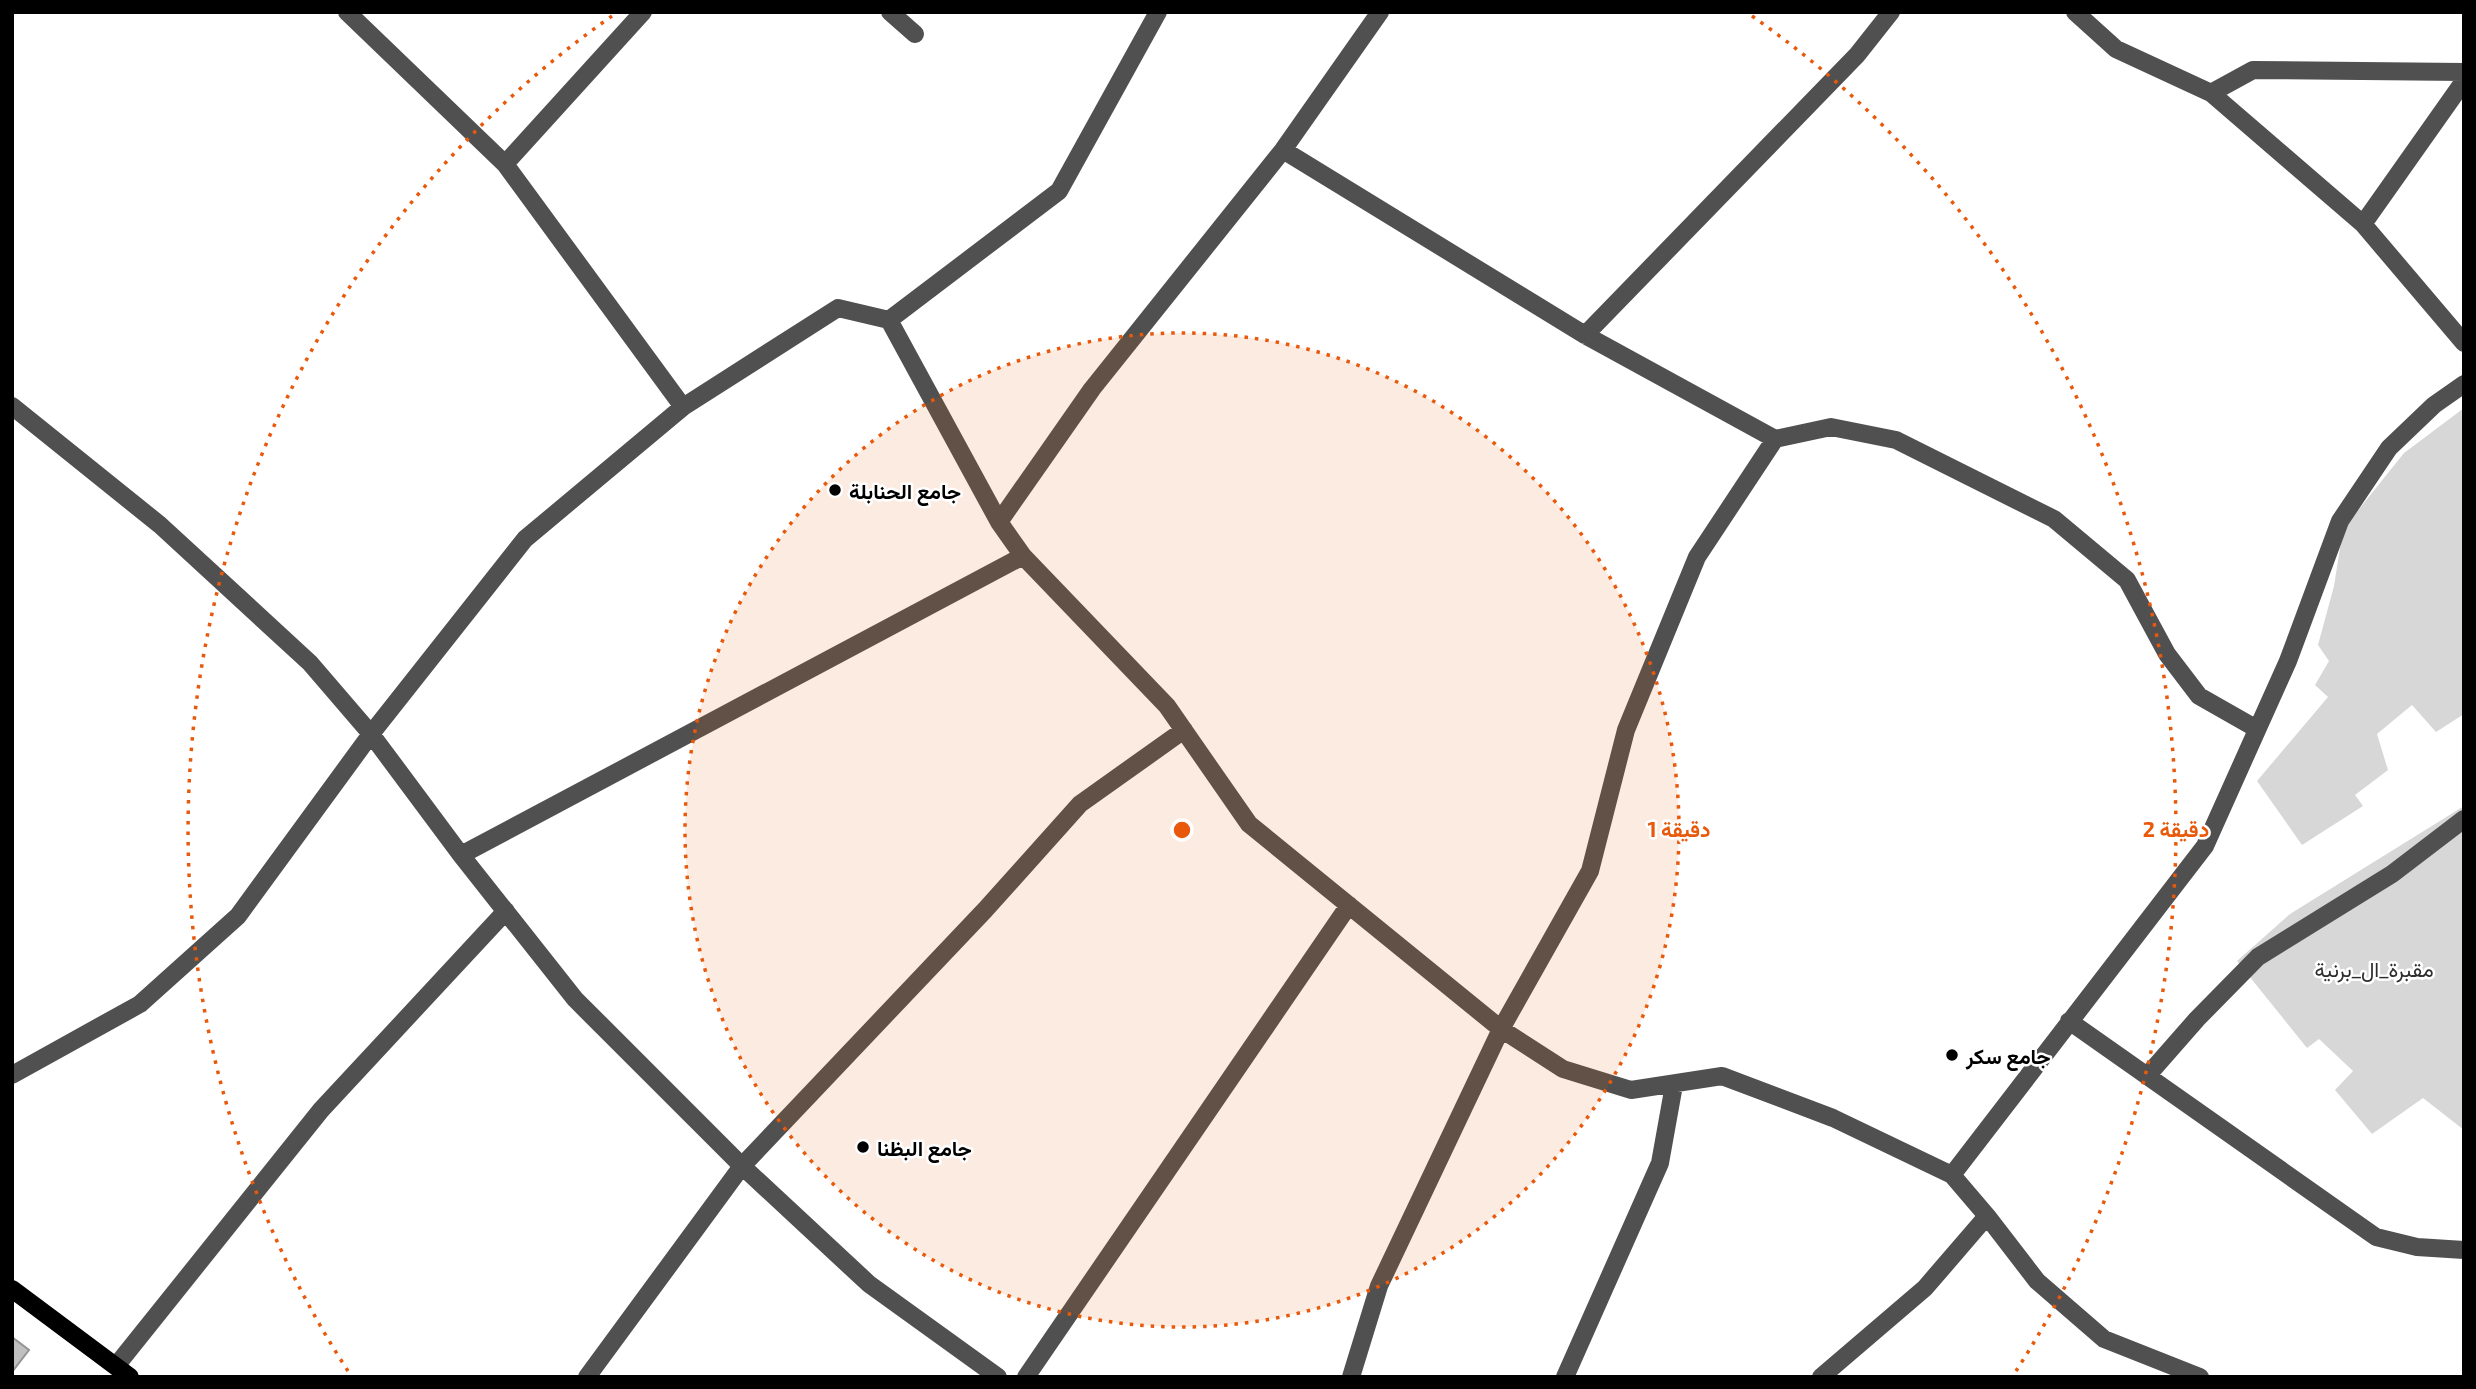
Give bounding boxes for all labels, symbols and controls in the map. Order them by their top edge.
place label: جامع الحنابلة [849,478,961,506]
marker: جامع الحنابلة [827,482,843,498]
text: 1 دقيقة [1647,816,1711,842]
text: 2 دقيقة [2143,816,2209,842]
centre of rings [1170,818,1194,842]
park label: مقبرة_ال_برنية [2314,956,2434,983]
place label: جامع سكر [1965,1043,2051,1071]
marker: جامع سكر [1944,1047,1960,1063]
place label: جامع البظنا [877,1135,972,1163]
marker: جامع البظنا [855,1139,871,1155]

